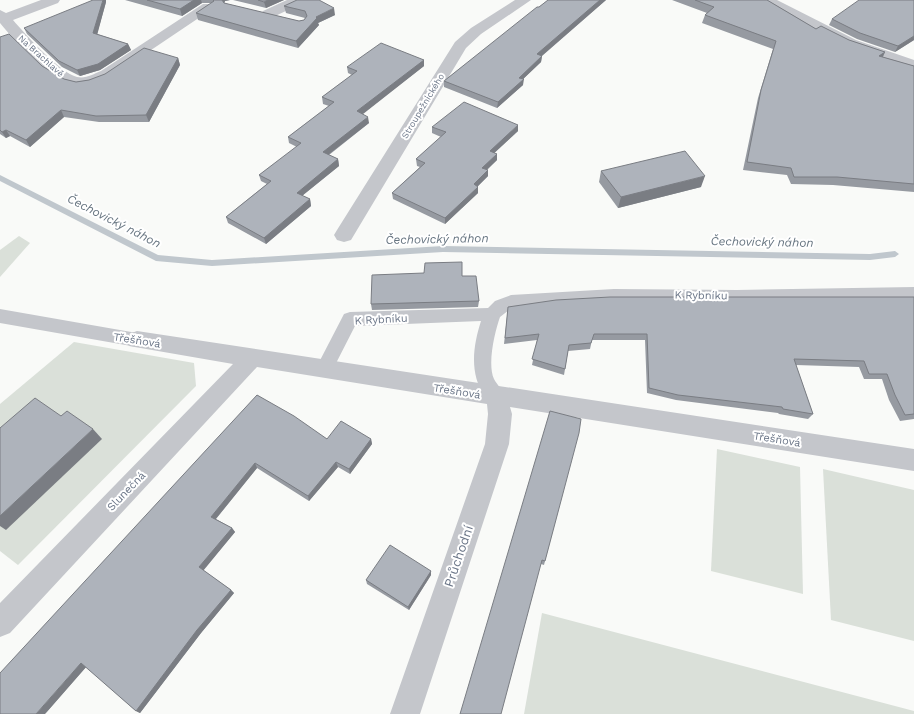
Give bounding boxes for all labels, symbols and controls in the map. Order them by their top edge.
street label: Na Brachlavě [16,33,66,79]
street label: Stroupežnického [400,72,446,140]
water label: Čechovický náhon [65,191,163,251]
water label: Čechovický náhon [385,231,489,247]
water label: Čechovický náhon [710,234,814,250]
street label: K Rybníku [674,289,728,302]
street label: K Rybníku [354,312,408,327]
street label: Třešňová [112,330,161,351]
street label: Třešňová [432,381,481,402]
street label: Třešňová [752,429,801,450]
street label: Slunečná [104,469,148,514]
street label: Průchodní [441,523,476,589]

